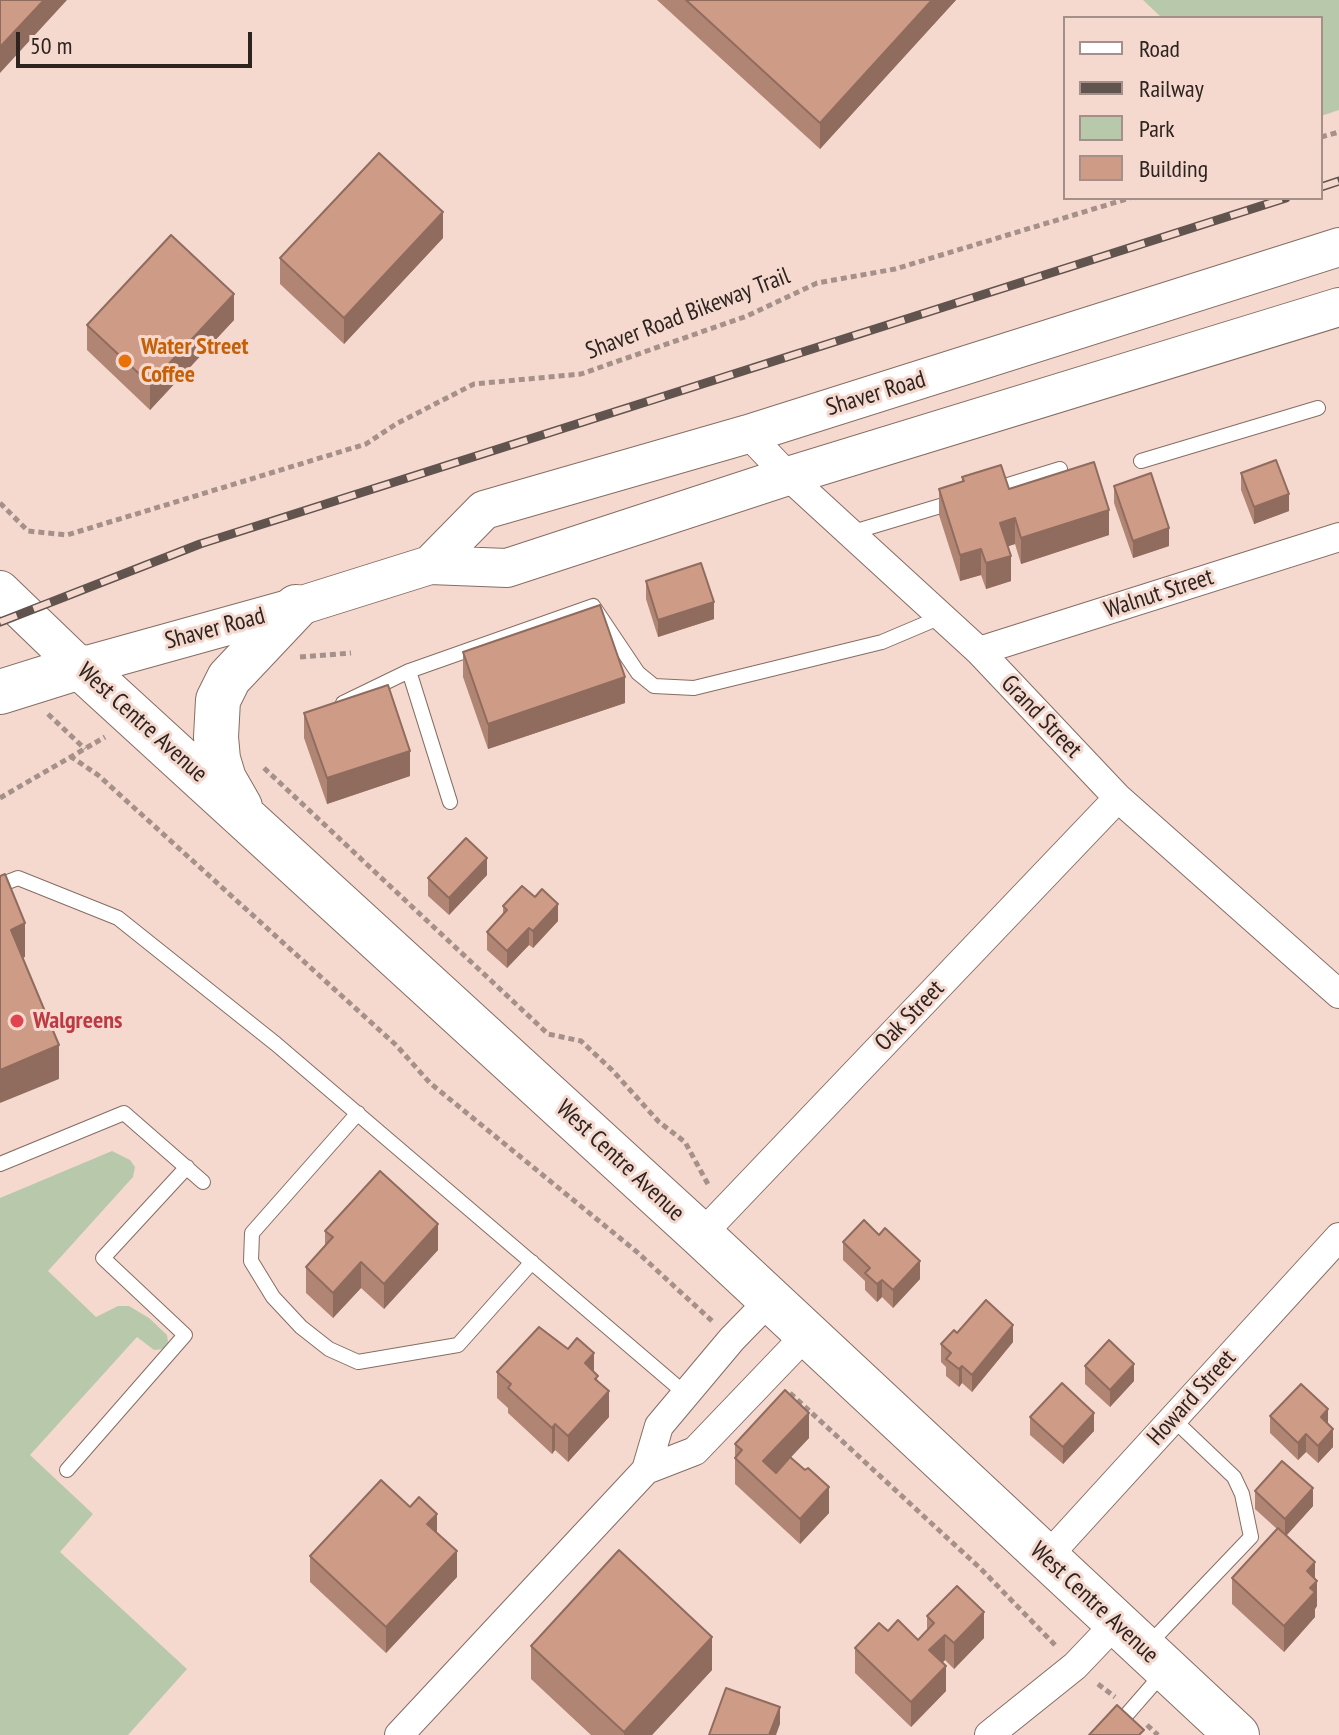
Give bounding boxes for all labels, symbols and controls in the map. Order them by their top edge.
scale bar [20,16,256,66]
legend [1063,16,1323,200]
text: 50 m [30,30,72,61]
text: Road [1139,33,1180,64]
text: Railway [1139,73,1204,104]
text: Park [1139,113,1175,144]
text: Building [1139,153,1208,184]
street label: Shaver Road Bikeway Trail [582,262,794,366]
place label: Water Street Coffee [141,333,248,389]
marker: Water Street Coffee [116,352,134,370]
street label: Shaver Road [823,365,929,423]
street label: Walnut Street [1101,563,1217,625]
street label: Shaver Road [162,602,268,656]
street label: West Centre Avenue [71,657,213,789]
street label: Grand Street [995,670,1087,764]
street label: Oak Street [869,975,951,1057]
place label: Walgreens [33,1007,122,1035]
marker: Walgreens [8,1012,26,1030]
street label: West Centre Avenue [550,1094,690,1228]
street label: Howard Street [1142,1344,1242,1452]
street label: West Centre Avenue [1024,1536,1164,1670]

